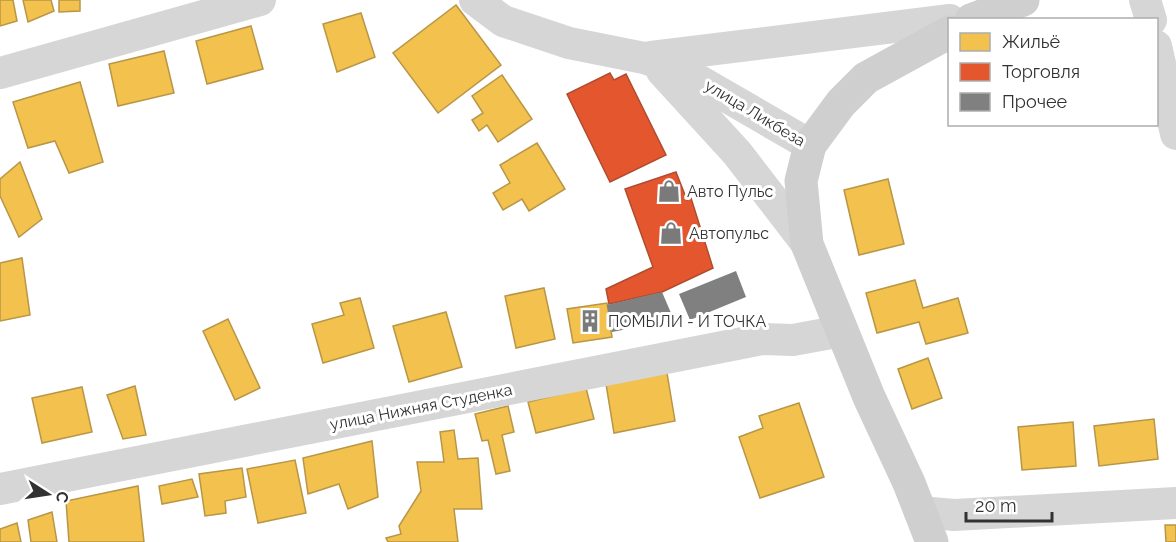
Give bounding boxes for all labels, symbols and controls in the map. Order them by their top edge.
legend [948,18,1158,126]
text: Жильё [1002,31,1060,52]
text: Торговля [1002,61,1080,82]
street label: улица Ликбеза [701,76,809,150]
text: Прочее [1002,91,1068,112]
shop icon: Авто Пульс [656,178,682,204]
place label: Авто Пульс [687,182,774,201]
shop icon: Автопульс [658,220,684,246]
place label: Автопульс [689,224,769,243]
building icon: ПОМЫЛИ - И ТОЧКА [577,308,603,334]
place label: ПОМЫЛИ - И ТОЧКА [608,312,766,331]
street label: улица Нижняя Cтуденкa [328,380,514,434]
north arrow [18,464,78,524]
scale bar [966,485,1052,523]
text: С [52,490,73,504]
text: 20 m [975,495,1017,516]

